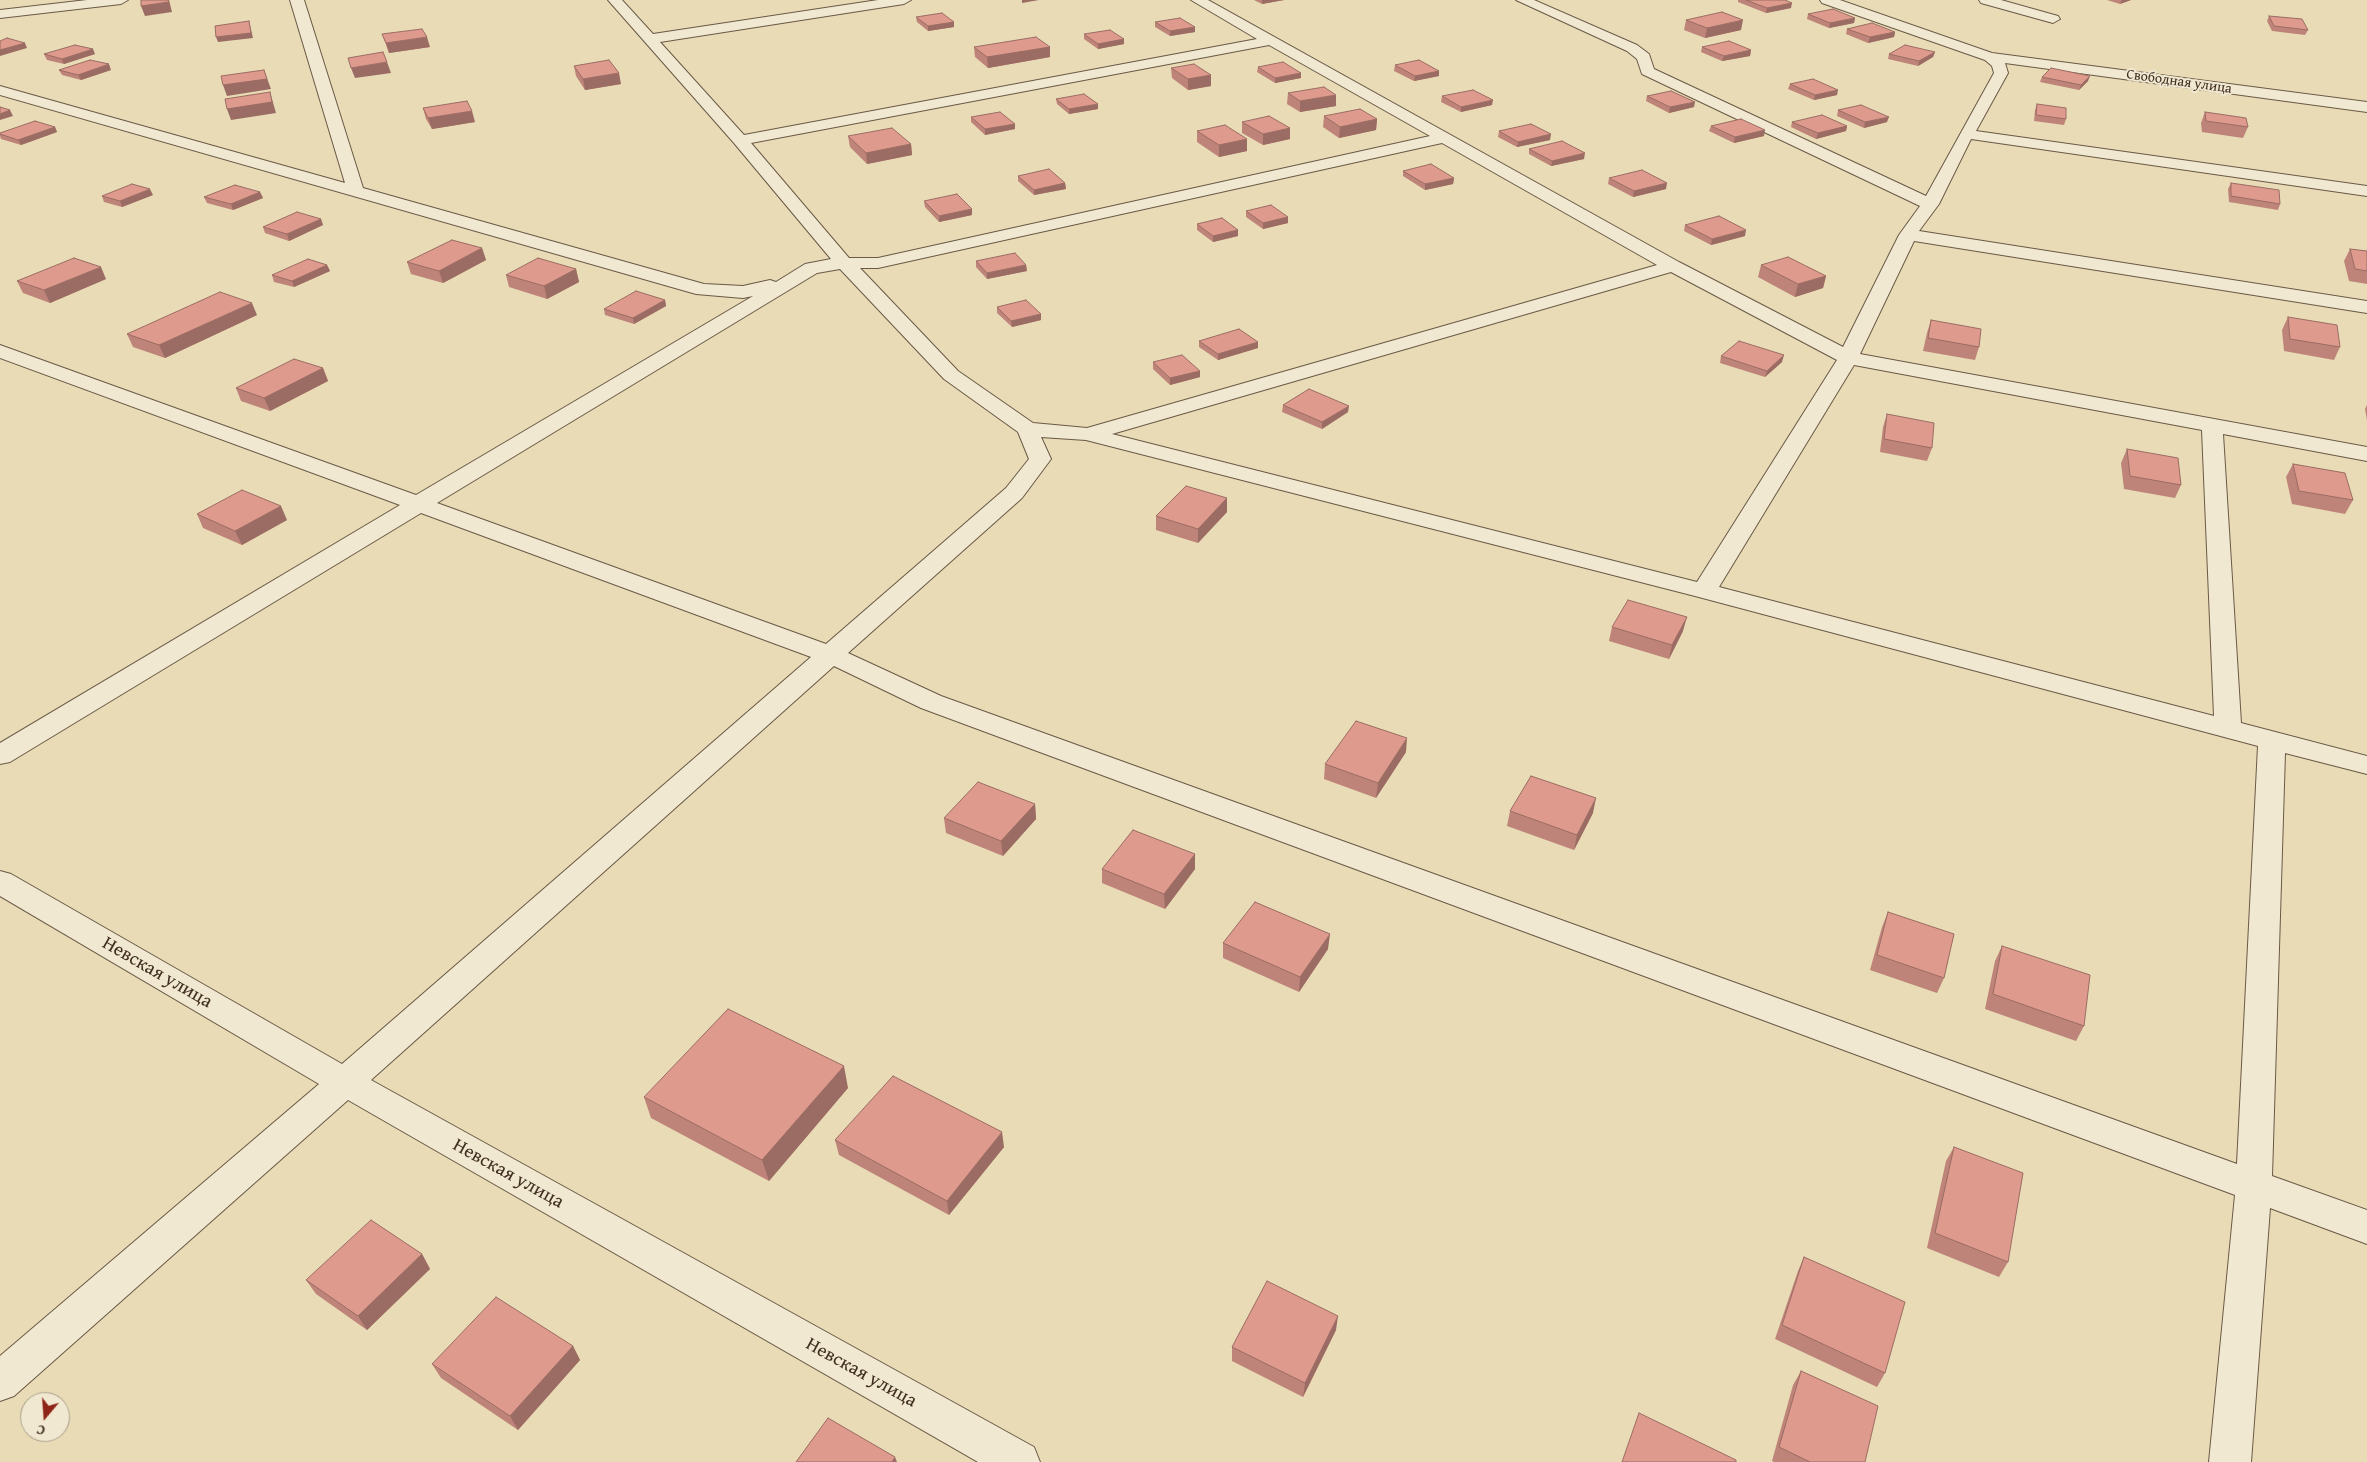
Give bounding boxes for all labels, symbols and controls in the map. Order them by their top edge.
street label: Свободная улица [2125,66,2233,98]
street label: Невская улица [98,932,216,1014]
street label: Невская улица [449,1134,567,1214]
street label: Невская улица [802,1333,920,1413]
north arrow [20,1392,70,1442]
text: С [34,1420,48,1441]

